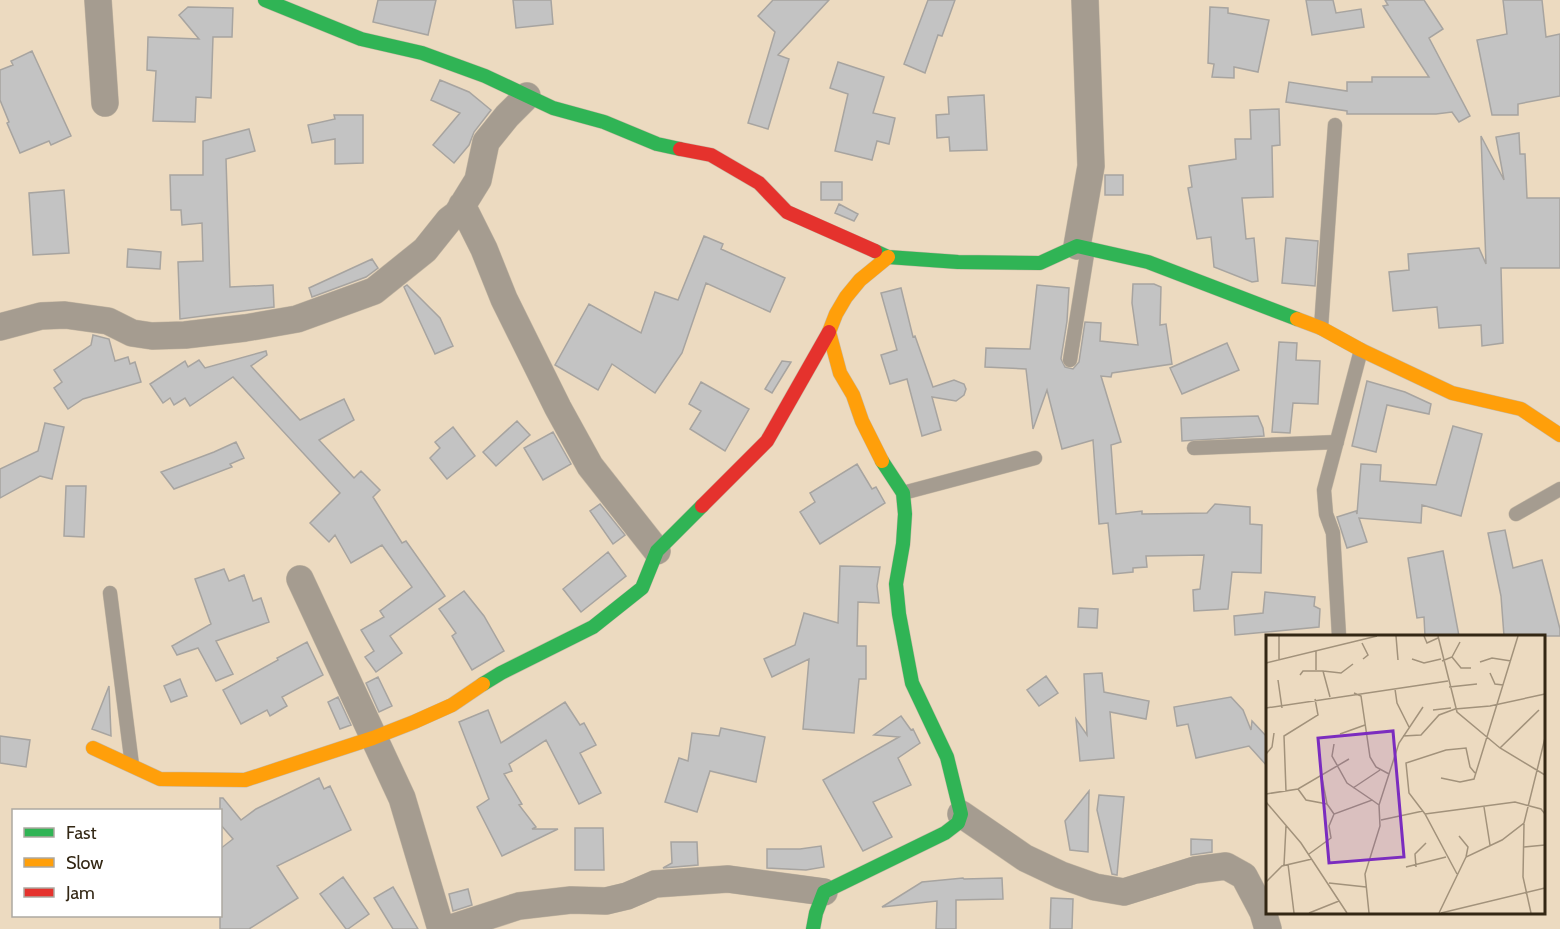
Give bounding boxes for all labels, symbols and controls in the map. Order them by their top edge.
inset map [1266,635,1545,914]
legend [12,809,222,917]
text: Fast [66,822,97,844]
text: Slow [66,852,103,874]
text: Jam [65,882,95,904]

